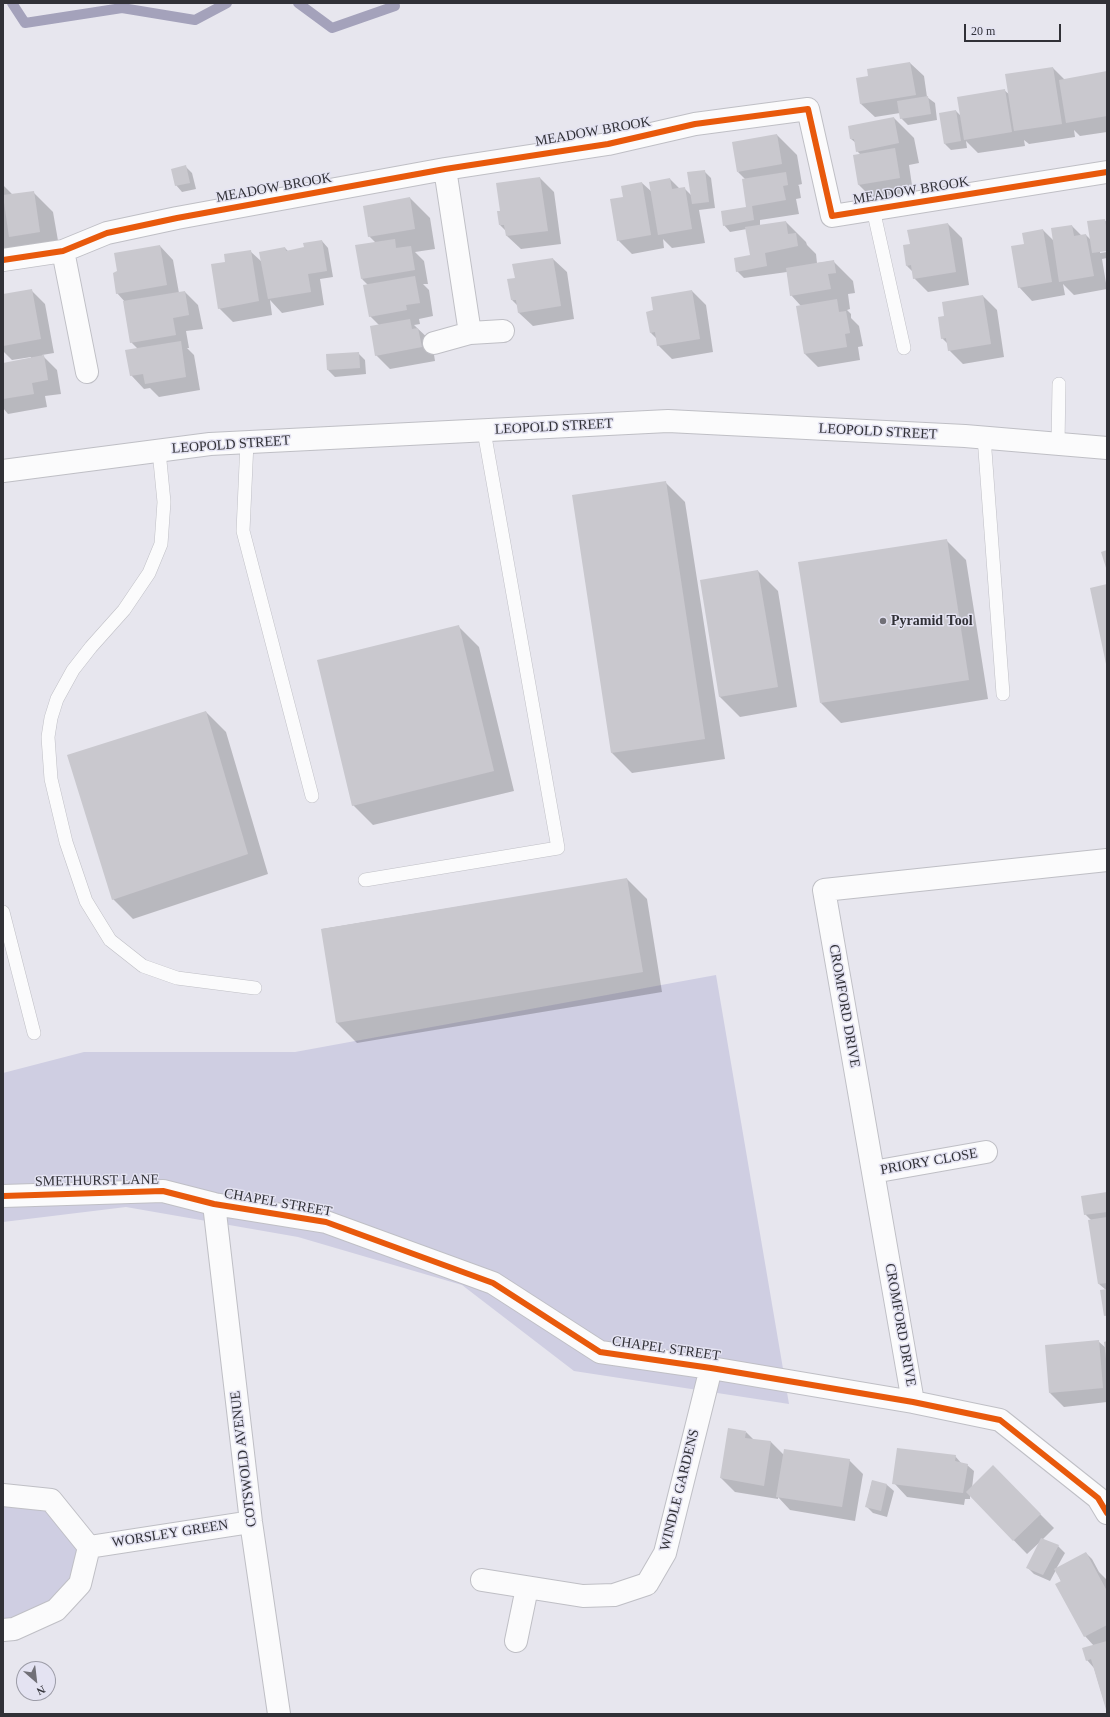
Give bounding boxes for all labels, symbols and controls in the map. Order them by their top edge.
scale bar [966,16,1063,42]
text: 20 m [971,24,995,38]
street label: MEADOW BROOK [534,114,652,150]
street label: MEADOW BROOK [215,170,333,206]
street label: MEADOW BROOK [852,174,970,208]
street label: LEOPOLD STREET [494,416,614,438]
street label: LEOPOLD STREET [818,421,938,443]
street label: LEOPOLD STREET [171,432,291,458]
place label: Pyramid Tool [891,613,973,629]
marker: Pyramid Tool [878,616,888,626]
street label: CROMFORD DRIVE [825,943,863,1069]
street label: PRIORY CLOSE [879,1145,979,1179]
street label: SMETHURST LANE [35,1172,159,1190]
street label: CHAPEL STREET [223,1185,333,1221]
street label: CROMFORD DRIVE [881,1262,919,1388]
street label: CHAPEL STREET [611,1333,721,1365]
street label: COTSWOLD AVENUE [227,1390,261,1528]
street label: WINDLE GARDENS [657,1427,703,1553]
street label: WORSLEY GREEN [110,1516,230,1552]
north arrow [16,1661,56,1701]
text: N [35,1684,47,1698]

